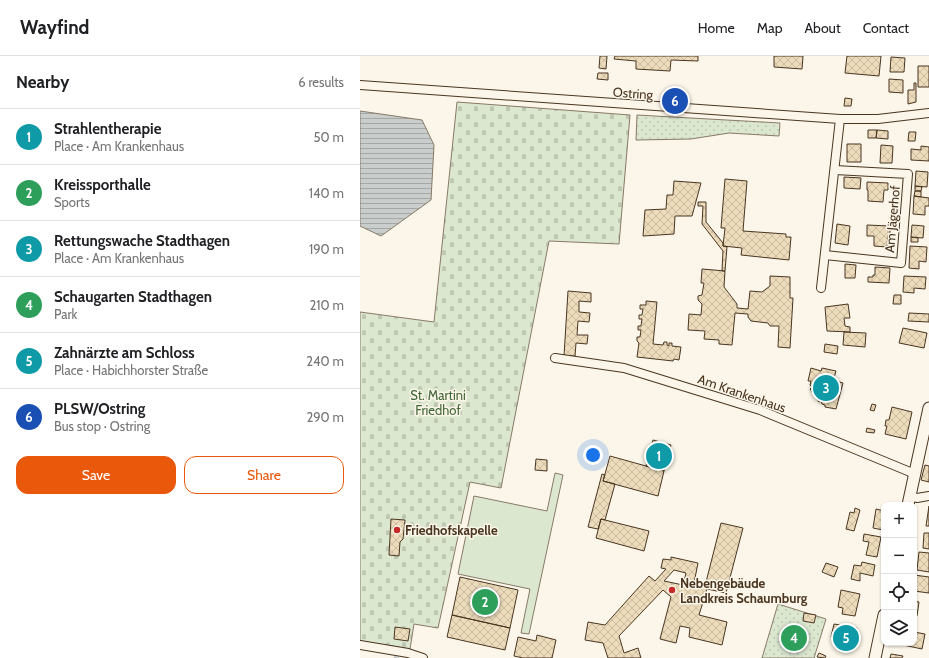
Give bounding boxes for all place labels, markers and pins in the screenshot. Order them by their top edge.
pin: 6 [662,86,688,116]
pin: 3 [813,373,839,403]
pin: 1 [646,441,672,471]
place label: Friedhofskapelle [405,522,498,538]
marker: Friedhofskapelle [392,525,402,535]
place label: Nebengebäude Landkreis Schaumburg [680,575,808,606]
marker: Nebengebäude Landkreis Schaumburg [667,585,677,595]
pin: 2 [472,587,498,617]
pin: 4 [781,623,807,653]
pin: 5 [833,623,859,653]

